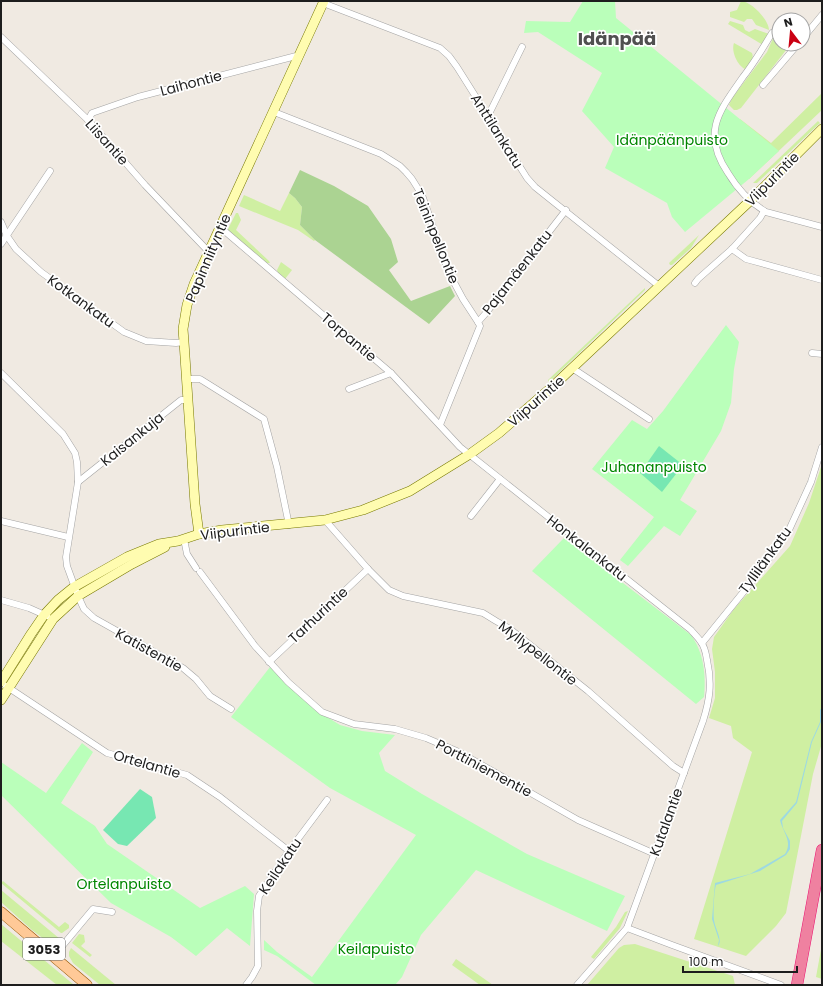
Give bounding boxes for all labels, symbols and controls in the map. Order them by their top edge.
north arrow [771,12,811,52]
text: N [782,14,794,31]
district label: Idänpää [578,26,656,51]
street label: Laihontie [158,65,224,101]
street label: Anttilankatu [466,90,528,172]
street label: Liisantie [81,115,133,170]
park label: Idänpäänpuisto [616,130,728,150]
street label: Viipurintie [740,147,804,211]
street label: Teininpellontie [408,185,464,287]
street label: Papinniityntie [180,210,236,305]
street label: Pajamäenkatu [477,225,557,319]
street label: Kotkankatu [43,270,119,332]
street label: Torpantie [317,308,381,366]
street label: Viipurintie [503,370,569,431]
street label: Kaisankuja [96,407,168,471]
park label: Juhananpuisto [601,457,707,477]
street label: Honkalankatu [543,510,631,586]
street label: Viipurintie [199,517,271,545]
street label: Tyllilänkatu [734,522,796,598]
street label: Tarhurintie [284,582,352,648]
street label: Myllypellontie [494,616,582,690]
street label: Katistentie [112,623,186,677]
street label: Porttiniementie [432,734,536,802]
street label: Ortelantie [111,745,183,783]
street label: Kutalantie [644,785,688,859]
street label: Keilakatu [254,834,306,898]
park label: Ortelanpuisto [76,874,172,894]
road number: 3053 [23,938,65,960]
park label: Keilapuisto [338,939,414,959]
scale bar [683,948,797,974]
text: 100 m [689,953,723,970]

